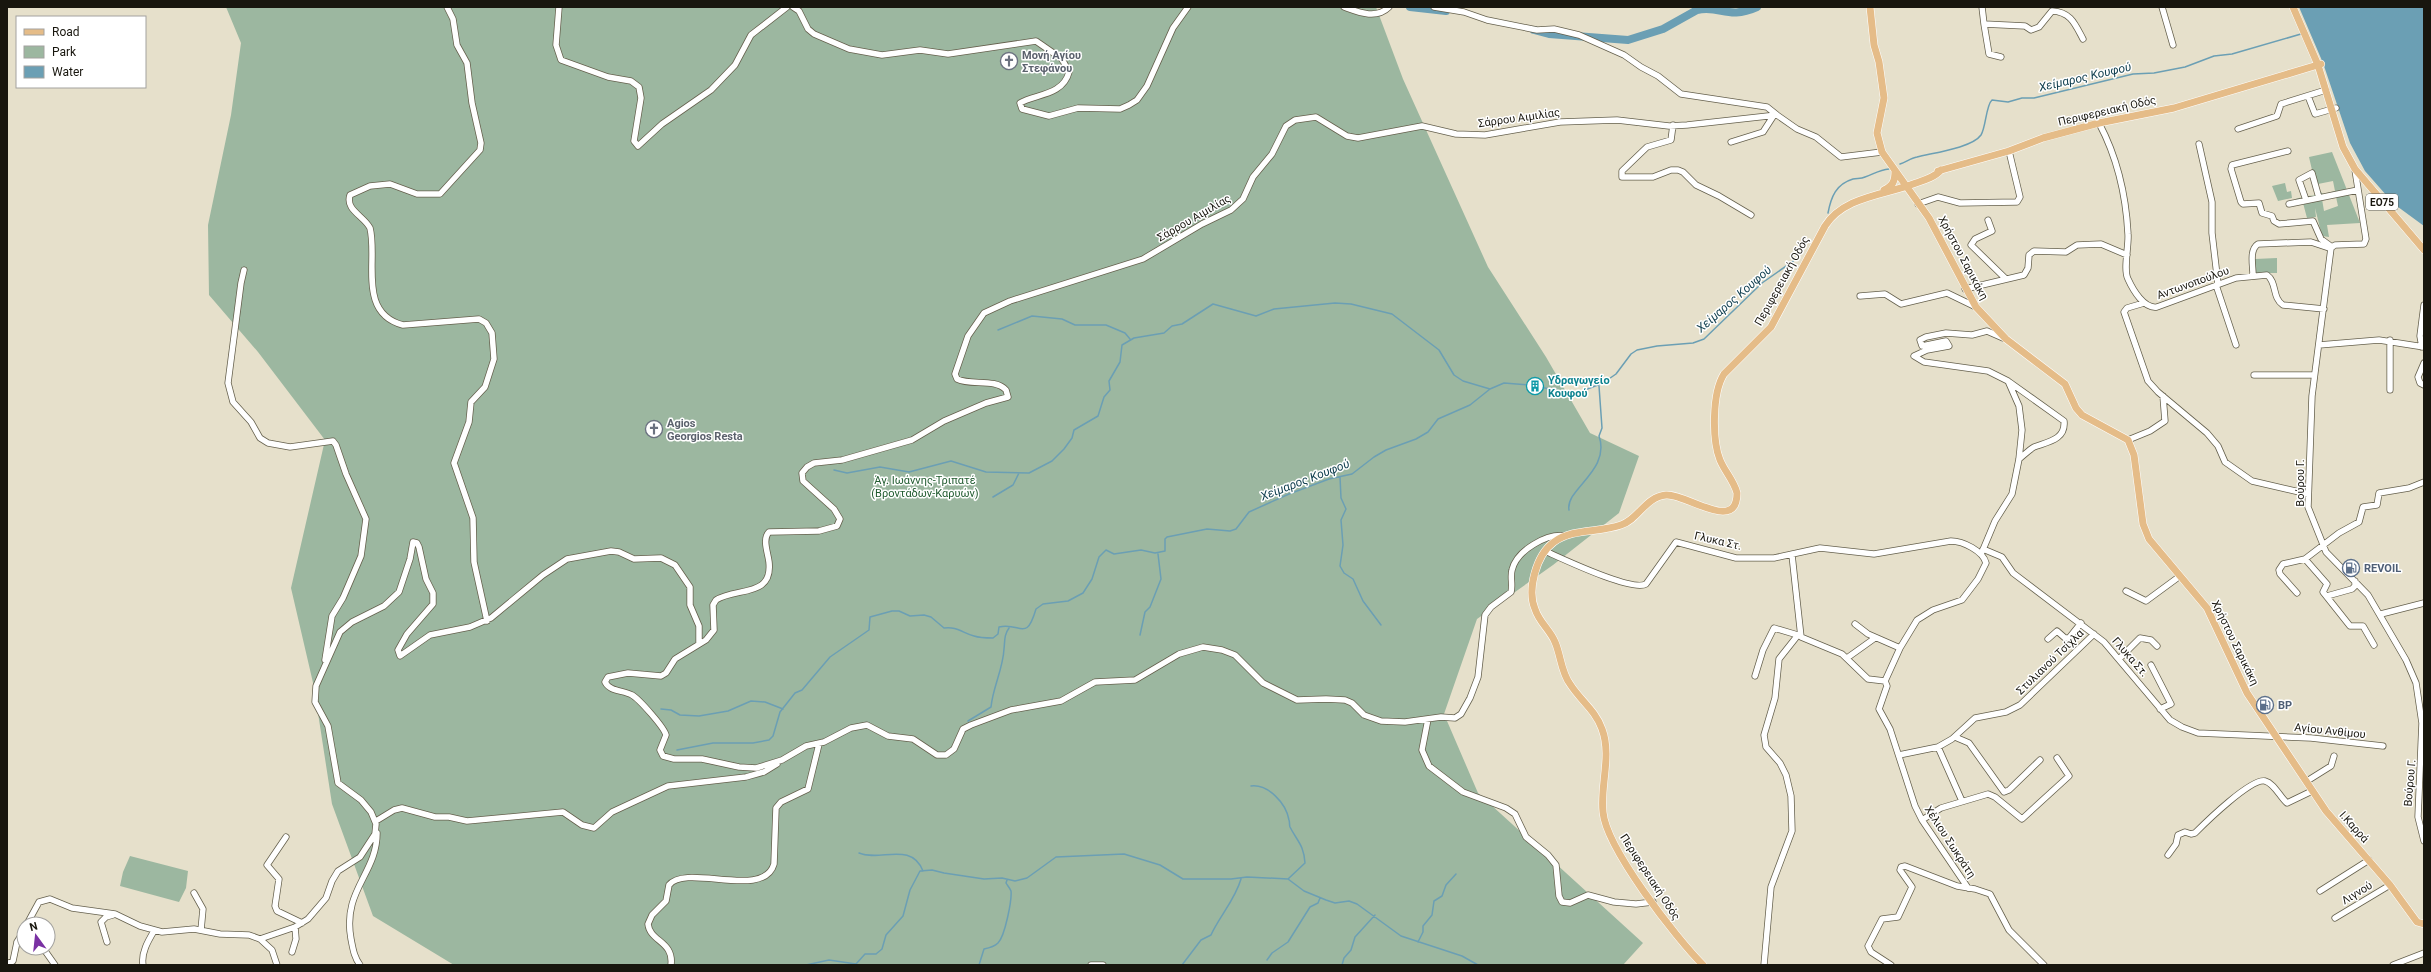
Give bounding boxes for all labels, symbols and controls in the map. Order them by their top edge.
legend [16,16,146,88]
text: Road [52,25,80,39]
text: Park [52,45,77,59]
place label: Μονή Αγίου Στεφάνου [1022,49,1081,75]
church icon: Μονή Αγίου Στεφάνου [999,51,1019,71]
water label: Χείμαρος Κουφού [2037,60,2133,95]
text: Water [52,65,83,79]
street label: Περιφερειακή Οδός [2057,93,2157,129]
street label: Σάρρου Αιμιλίας [1477,106,1561,130]
street label: Σάρρου Αιμιλίας [1155,192,1233,244]
road number: ΕΟ75 [2366,194,2398,210]
street label: Χρήστου Σαρικάκη [1935,214,1991,302]
street label: Περιφερειακή Οδός [1752,234,1812,328]
water label: Χείμαρος Κουφού [1693,263,1774,336]
street label: Αντωνοπούλου [2155,264,2231,302]
place label: Υδραγωγείο Κουφού [1548,374,1610,400]
building icon: Υδραγωγείο Κουφού [1525,376,1545,396]
place label: Agios Georgios Resta [667,417,743,443]
church icon: Agios Georgios Resta [644,419,664,439]
water label: Χείμαρος Κουφού [1258,457,1352,504]
street label: Βούρου Γ. [2294,459,2307,507]
park label: Άγ. Ιωάννης-Τριπατέ (Βροντάδων-Καρυών) [871,474,979,500]
street label: Γλυκα Στ. [1693,529,1743,553]
fuel station icon: REVOIL [2341,558,2361,578]
place label: REVOIL [2364,562,2401,575]
street label: Χρήστου Σαρικάκη [2209,598,2261,688]
street label: Στυλιανού Τσίχλα [2014,626,2087,697]
street label: Γλυκα Στ. [2109,635,2151,679]
fuel station icon: BP [2255,695,2275,715]
place label: BP [2278,699,2292,712]
street label: Αγίου Ανθίμου [2294,721,2366,741]
street label: Βούρου Γ. [2401,759,2419,807]
street label: Χέλιου Σωκράτη [1922,803,1978,881]
street label: Ι.Καρρά [2337,809,2372,846]
street label: Περιφερειακή Οδός [1617,831,1683,923]
street label: Λιγνού [2339,879,2375,907]
north arrow [16,916,56,956]
text: N [28,919,39,934]

